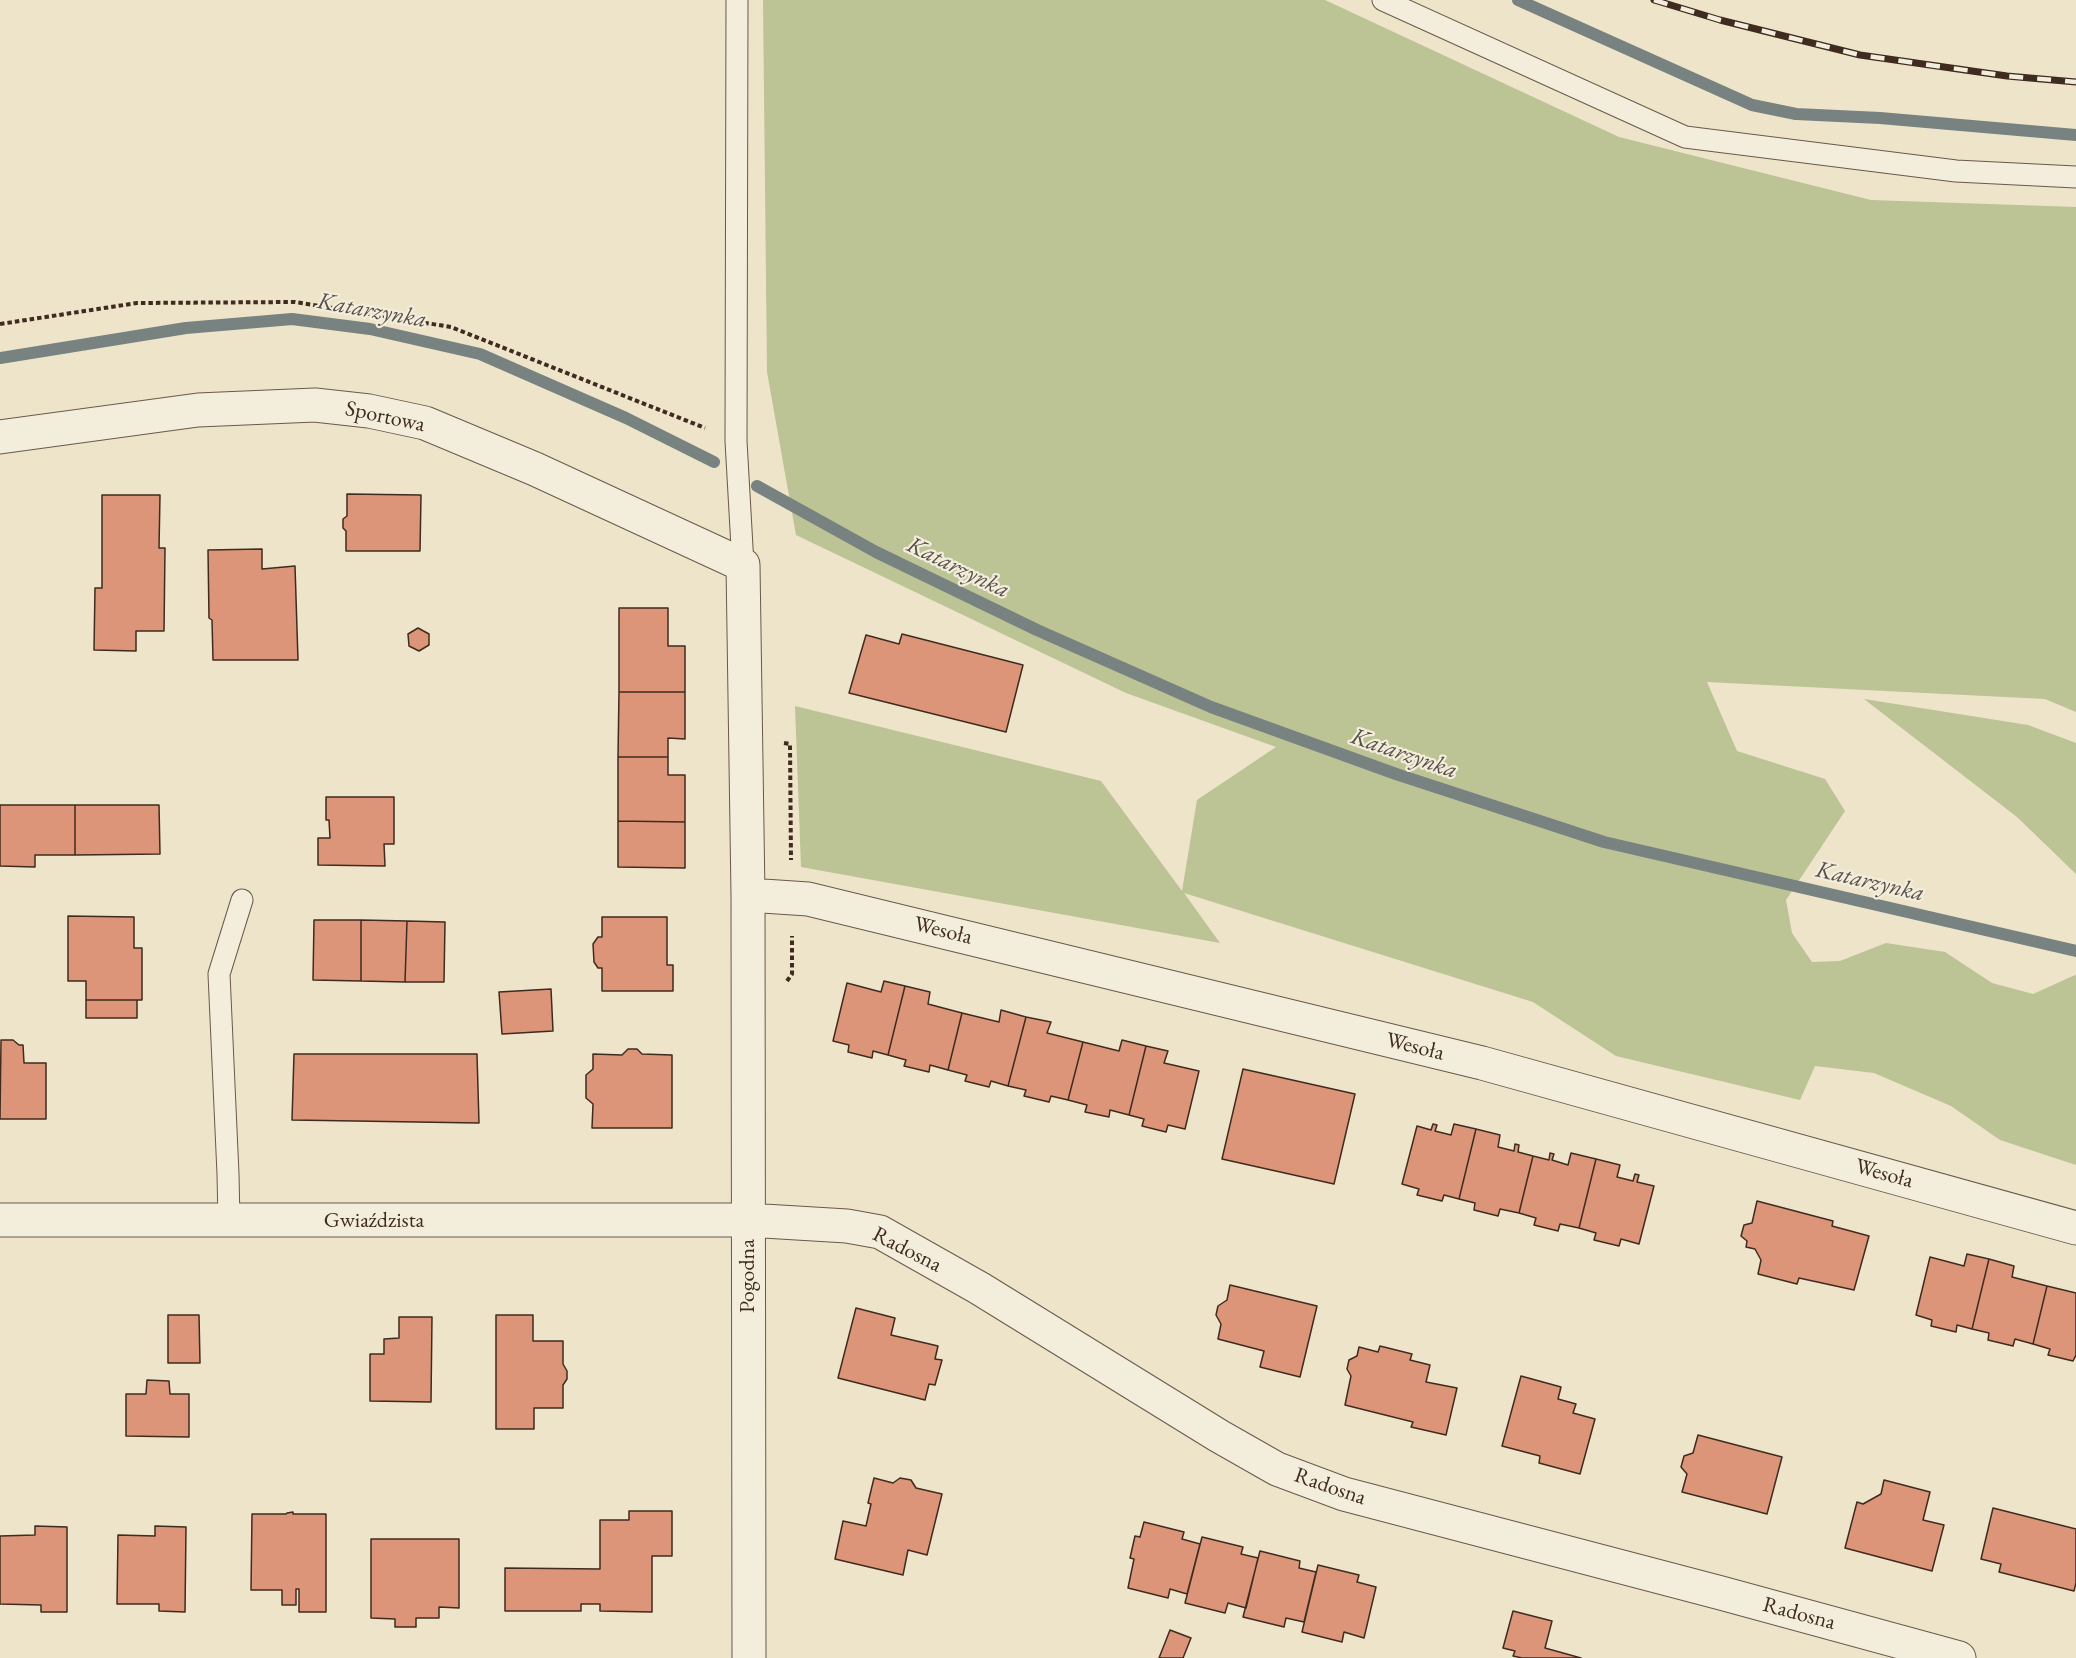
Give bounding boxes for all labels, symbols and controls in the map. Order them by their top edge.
water label: Katarzynka [315,287,429,335]
street label: Sportowa [343,396,427,438]
water label: Katarzynka [902,531,1014,605]
water label: Katarzynka [1347,722,1461,786]
water label: Katarzynka [1813,856,1927,908]
street label: Wesoła [911,911,975,951]
street label: Wesoła [1383,1027,1447,1067]
street label: Wesoła [1852,1154,1916,1194]
street label: Gwiaździsta [324,1208,424,1234]
street label: Radosna [868,1221,946,1279]
street label: Pogodna [735,1239,761,1313]
street label: Radosna [1291,1462,1369,1512]
street label: Radosna [1760,1592,1838,1636]

